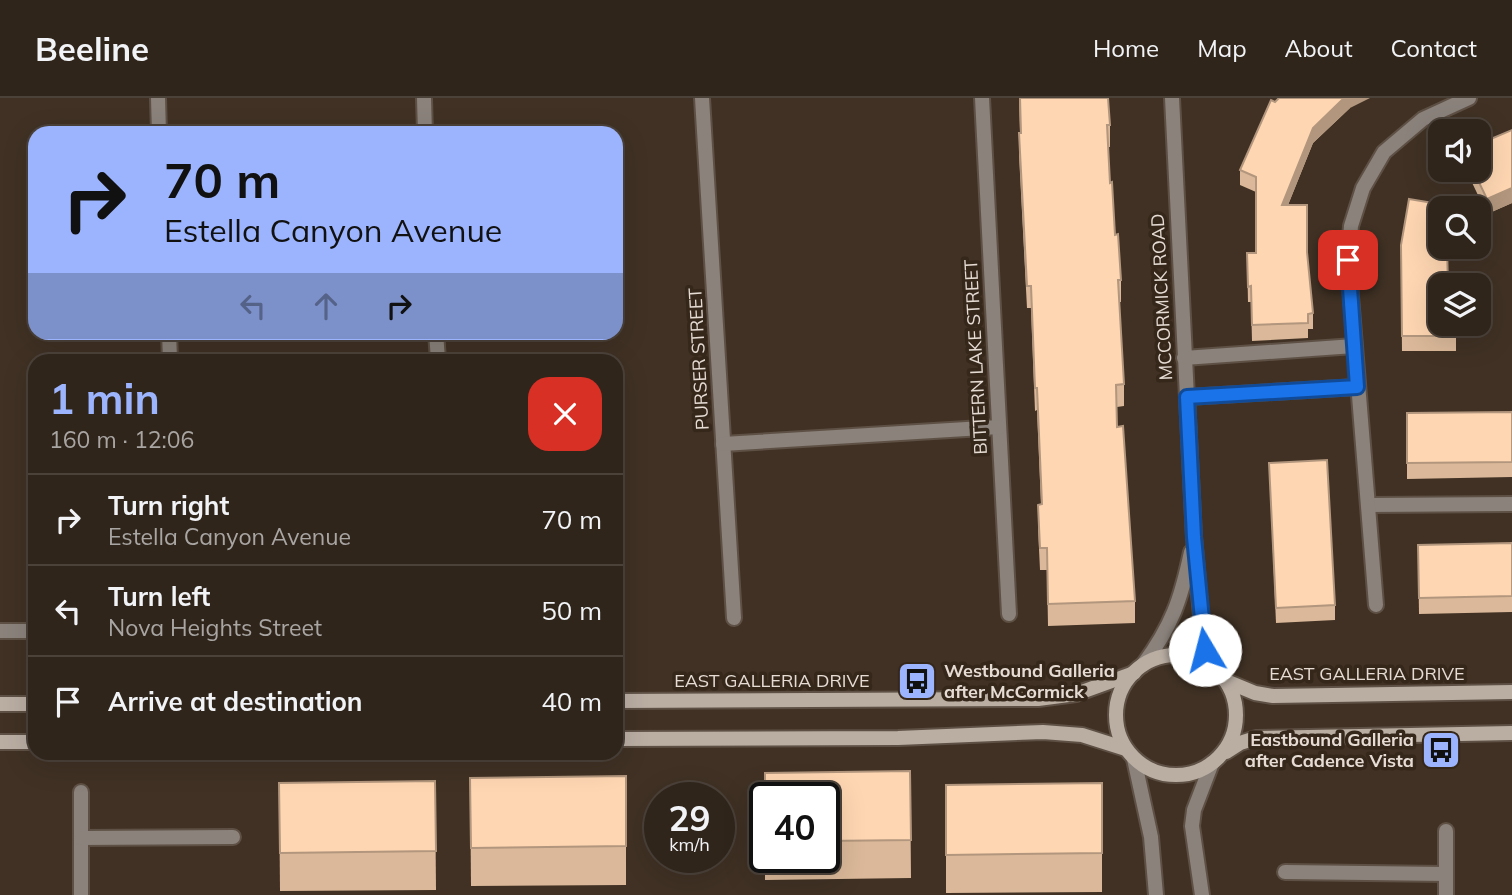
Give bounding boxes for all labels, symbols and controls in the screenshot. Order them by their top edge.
text: Beeline [35,28,149,69]
text: Home [1093,33,1159,63]
text: Map [1197,33,1247,63]
text: About [1285,33,1353,63]
text: Contact [1391,33,1477,63]
map controls [1428,119,1491,336]
button: sound [1428,119,1491,182]
text: 70 m [164,149,280,210]
icon: right [49,154,140,245]
button: search [1428,196,1491,259]
text: Estella Canyon Avenue [164,210,502,250]
street label: MCCORMICK ROAD [1146,213,1177,381]
pin [1318,230,1378,290]
icon: arrive [1329,241,1367,279]
street label: BITTERN LAKE STREET [959,259,992,455]
button: layers [1428,273,1491,336]
icon: left [234,287,272,325]
icon: ahead [307,287,345,325]
icon: right [380,287,418,325]
street label: PURSER STREET [683,287,714,431]
text: 1 min [49,372,160,425]
button: close [528,377,602,451]
text: 160 m · 12:06 [49,425,194,454]
text: Turn right [108,489,229,522]
icon: right [49,501,87,539]
text: 70 m [541,503,602,536]
text: Estella Canyon Avenue [108,522,351,551]
text: Turn left [108,580,210,613]
icon: left [49,592,87,630]
text: 50 m [541,594,602,627]
text: Nova Heights Street [108,613,322,642]
position arrow [1168,613,1242,687]
place label: Westbound Galleria after McCormick [944,659,1115,703]
bus stop icon: Westbound Galleria after McCormick [896,660,938,702]
street label: EAST GALLERIA DRIVE [1269,662,1465,685]
street label: EAST GALLERIA DRIVE [674,669,870,692]
icon: arrive [49,683,87,721]
text: Arrive at destination [108,685,363,718]
text: 40 m [541,685,602,718]
place label: Eastbound Galleria after Cadence Vista [1245,728,1414,772]
bus stop icon: Eastbound Galleria after Cadence Vista [1420,729,1462,771]
speed limit sign: 40 [749,782,840,873]
text: 29 [668,796,711,840]
text: km/h [669,833,710,856]

